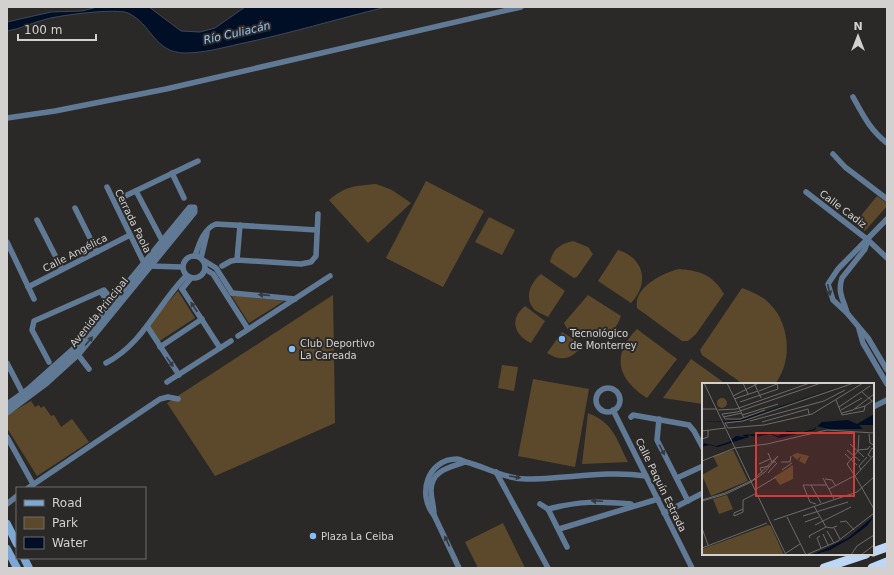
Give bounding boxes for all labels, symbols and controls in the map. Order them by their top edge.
scale bar [18,16,96,42]
north arrow [838,16,878,56]
water label: Río Culiacán [202,19,272,47]
text: N [853,20,863,33]
text: 100 m [24,23,62,37]
street label: Cerrada Paola [113,187,153,255]
street label: Calle Cadiz [818,188,868,230]
street label: Calle Angélica [41,232,109,274]
street label: Avenida Principal [68,275,130,349]
one-way arrow [827,283,833,296]
one-way arrow [258,292,270,299]
one-way arrow [190,301,197,313]
place label: Tecnológico de Monterrey [569,328,637,351]
marker: Tecnológico de Monterrey [557,334,567,344]
one-way arrow [84,335,93,346]
place label: Club Deportivo La Careada [300,338,375,361]
marker: Club Deportivo La Careada [287,344,297,354]
one-way arrow [166,357,174,368]
inset map [702,383,874,555]
street label: Calle Paquín Estrada [634,436,688,534]
one-way arrow [659,444,665,456]
one-way arrow [509,475,521,481]
legend [16,487,146,559]
text: Road [52,496,82,510]
one-way arrow [591,498,603,505]
text: Park [52,516,78,530]
marker: Plaza La Ceiba [308,531,318,541]
place label: Plaza La Ceiba [321,531,394,542]
text: Water [52,536,88,550]
one-way arrow [444,536,450,547]

